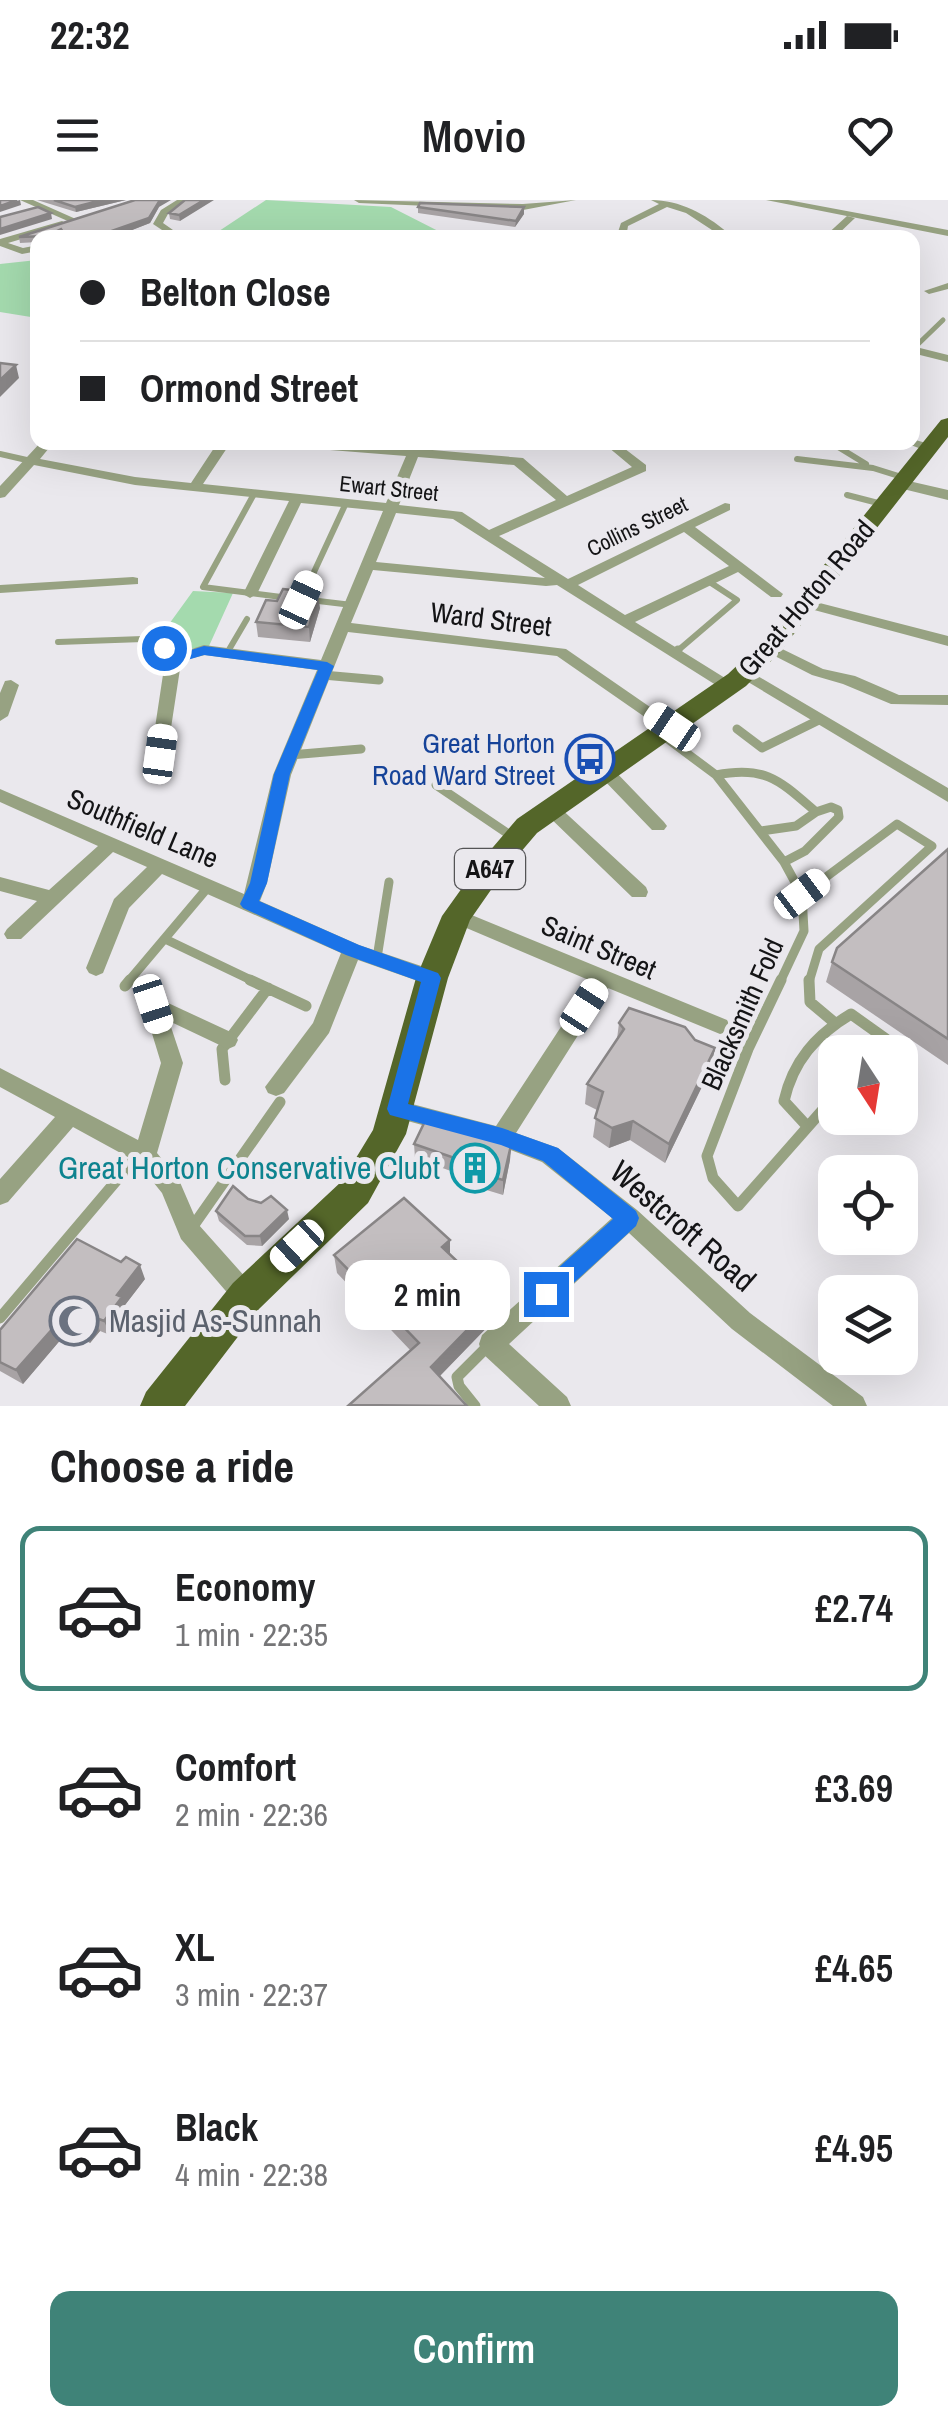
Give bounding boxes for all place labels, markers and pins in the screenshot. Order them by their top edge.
place label: Great Horton Road Ward Street [372,724,555,794]
bus stop icon: Great Horton Road Ward Street [564,733,616,785]
building icon: Great Horton Conservative Clubt [449,1142,501,1194]
place label: Great Horton Conservative Clubt [58,1146,440,1189]
mosque icon: Masjid As-Sunnah [48,1295,100,1347]
place label: Masjid As-Sunnah [109,1299,322,1342]

